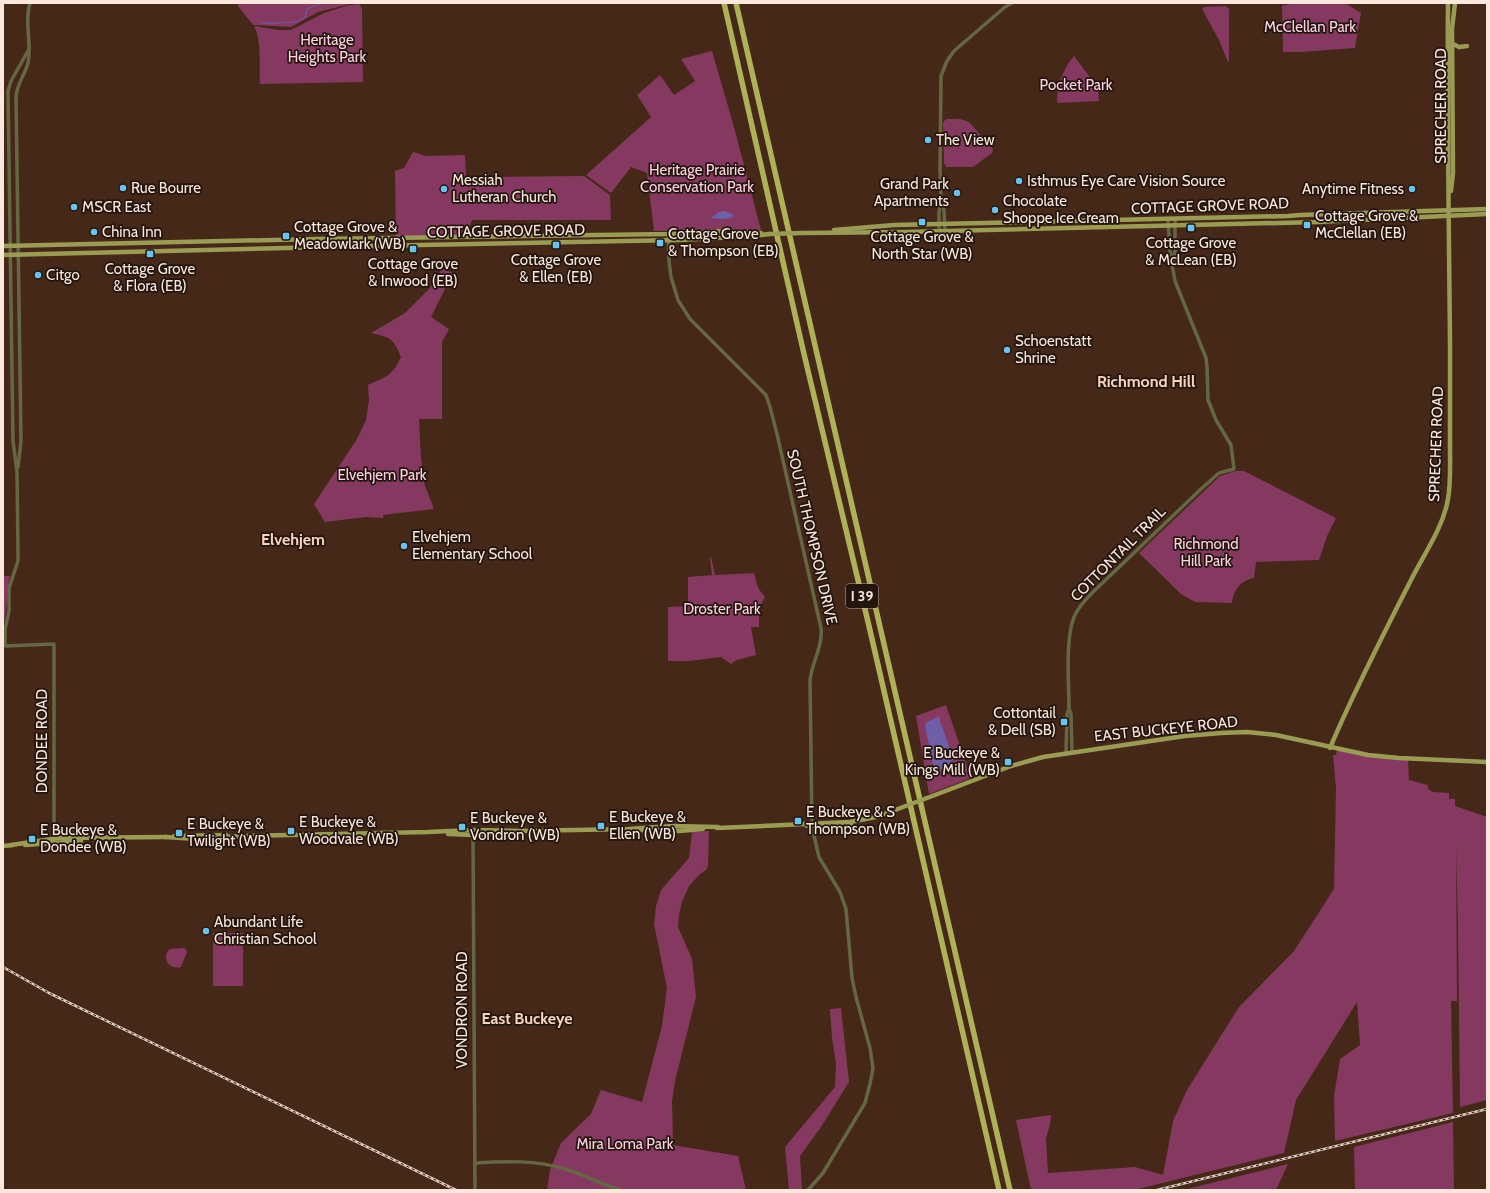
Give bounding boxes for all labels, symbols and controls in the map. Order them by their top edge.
park label: McClellan Park [1264,18,1356,36]
park label: Heritage Heights Park [288,31,366,66]
street label: SPRECHER ROAD [1432,48,1450,164]
park label: Pocket Park [1040,76,1113,94]
place label: The View [936,131,995,149]
marker: The View [923,135,933,145]
park label: Heritage Prairie Conservation Park [640,161,754,196]
place label: Messiah Lutheran Church [452,171,556,206]
place label: Isthmus Eye Care Vision Source [1027,172,1226,190]
place label: Grand Park Apartments [874,175,949,210]
marker: Isthmus Eye Care Vision Source [1014,176,1024,186]
place label: Rue Bourre [131,179,201,197]
place label: Anytime Fitness [1302,180,1404,198]
marker: Rue Bourre [118,183,128,193]
marker: Messiah Lutheran Church [439,184,449,194]
marker: Anytime Fitness [1407,184,1417,194]
marker: Grand Park Apartments [952,188,962,198]
place label: Chocolate Shoppe Ice Cream [1003,192,1119,227]
street label: COTTAGE GROVE ROAD [1131,194,1289,218]
place label: MSCR East [82,198,151,216]
marker: MSCR East [69,202,79,212]
marker: Chocolate Shoppe Ice Cream [990,205,1000,215]
place label: Cottage Grove & McClellan (EB) [1315,207,1418,242]
marker: Cottage Grove & North Star (WB) [917,217,927,227]
place label: Cottage Grove & Meadowlark (WB) [294,218,406,253]
marker: Cottage Grove & McClellan (EB) [1302,220,1312,230]
street label: COTTAGE GROVE ROAD [427,221,585,241]
place label: China Inn [102,223,162,241]
marker: Cottage Grove & McLean (EB) [1186,223,1196,233]
place label: Cottage Grove & Thompson (EB) [668,225,779,260]
marker: China Inn [89,227,99,237]
place label: Cottage Grove & North Star (WB) [870,228,974,263]
marker: Cottage Grove & Meadowlark (WB) [281,231,291,241]
place label: Cottage Grove & McLean (EB) [1145,234,1237,269]
marker: Cottage Grove & Thompson (EB) [655,238,665,248]
marker: Cottage Grove & Ellen (EB) [551,240,561,250]
marker: Cottage Grove & Inwood (EB) [408,244,418,254]
marker: Cottage Grove & Flora (EB) [145,249,155,259]
place label: Cottage Grove & Ellen (EB) [511,251,602,286]
place label: Cottage Grove & Inwood (EB) [368,255,459,290]
place label: Cottage Grove & Flora (EB) [105,260,196,295]
place label: Citgo [46,266,80,284]
marker: Citgo [33,270,43,280]
place label: Schoenstatt Shrine [1015,332,1091,367]
marker: Schoenstatt Shrine [1002,345,1012,355]
district label: Richmond Hill [1097,372,1195,391]
street label: SPRECHER ROAD [1425,386,1447,502]
street label: SOUTH THOMPSON DRIVE [783,448,841,626]
park label: Elvehjem Park [337,466,427,484]
street label: COTTONTAIL TRAIL [1067,502,1170,605]
place label: Elvehjem Elementary School [412,528,533,563]
district label: Elvehjem [261,530,325,549]
park label: Richmond Hill Park [1173,535,1239,570]
marker: Elvehjem Elementary School [399,541,409,551]
road number: I 39 [846,584,878,608]
park label: Droster Park [683,600,761,618]
street label: DONDEE ROAD [33,689,51,793]
place label: Cottontail & Dell (SB) [988,704,1056,739]
street label: EAST BUCKEYE ROAD [1093,712,1239,745]
marker: Cottontail & Dell (SB) [1059,717,1069,727]
place label: E Buckeye & Kings Mill (WB) [905,744,1000,779]
marker: E Buckeye & Kings Mill (WB) [1003,757,1013,767]
place label: E Buckeye & S Thompson (WB) [806,803,910,838]
place label: E Buckeye & Ellen (WB) [609,808,686,843]
place label: E Buckeye & Vondron (WB) [470,809,560,844]
place label: E Buckeye & Woodvale (WB) [299,813,399,848]
place label: E Buckeye & Twilight (WB) [187,815,271,850]
marker: E Buckeye & S Thompson (WB) [793,816,803,826]
place label: E Buckeye & Dondee (WB) [40,821,127,856]
marker: E Buckeye & Ellen (WB) [596,821,606,831]
marker: E Buckeye & Vondron (WB) [457,822,467,832]
marker: E Buckeye & Woodvale (WB) [286,826,296,836]
marker: E Buckeye & Twilight (WB) [174,828,184,838]
marker: E Buckeye & Dondee (WB) [27,834,37,844]
place label: Abundant Life Christian School [214,913,317,948]
marker: Abundant Life Christian School [201,926,211,936]
street label: VONDRON ROAD [453,951,471,1069]
district label: East Buckeye [481,1009,573,1028]
park label: Mira Loma Park [577,1135,674,1153]

